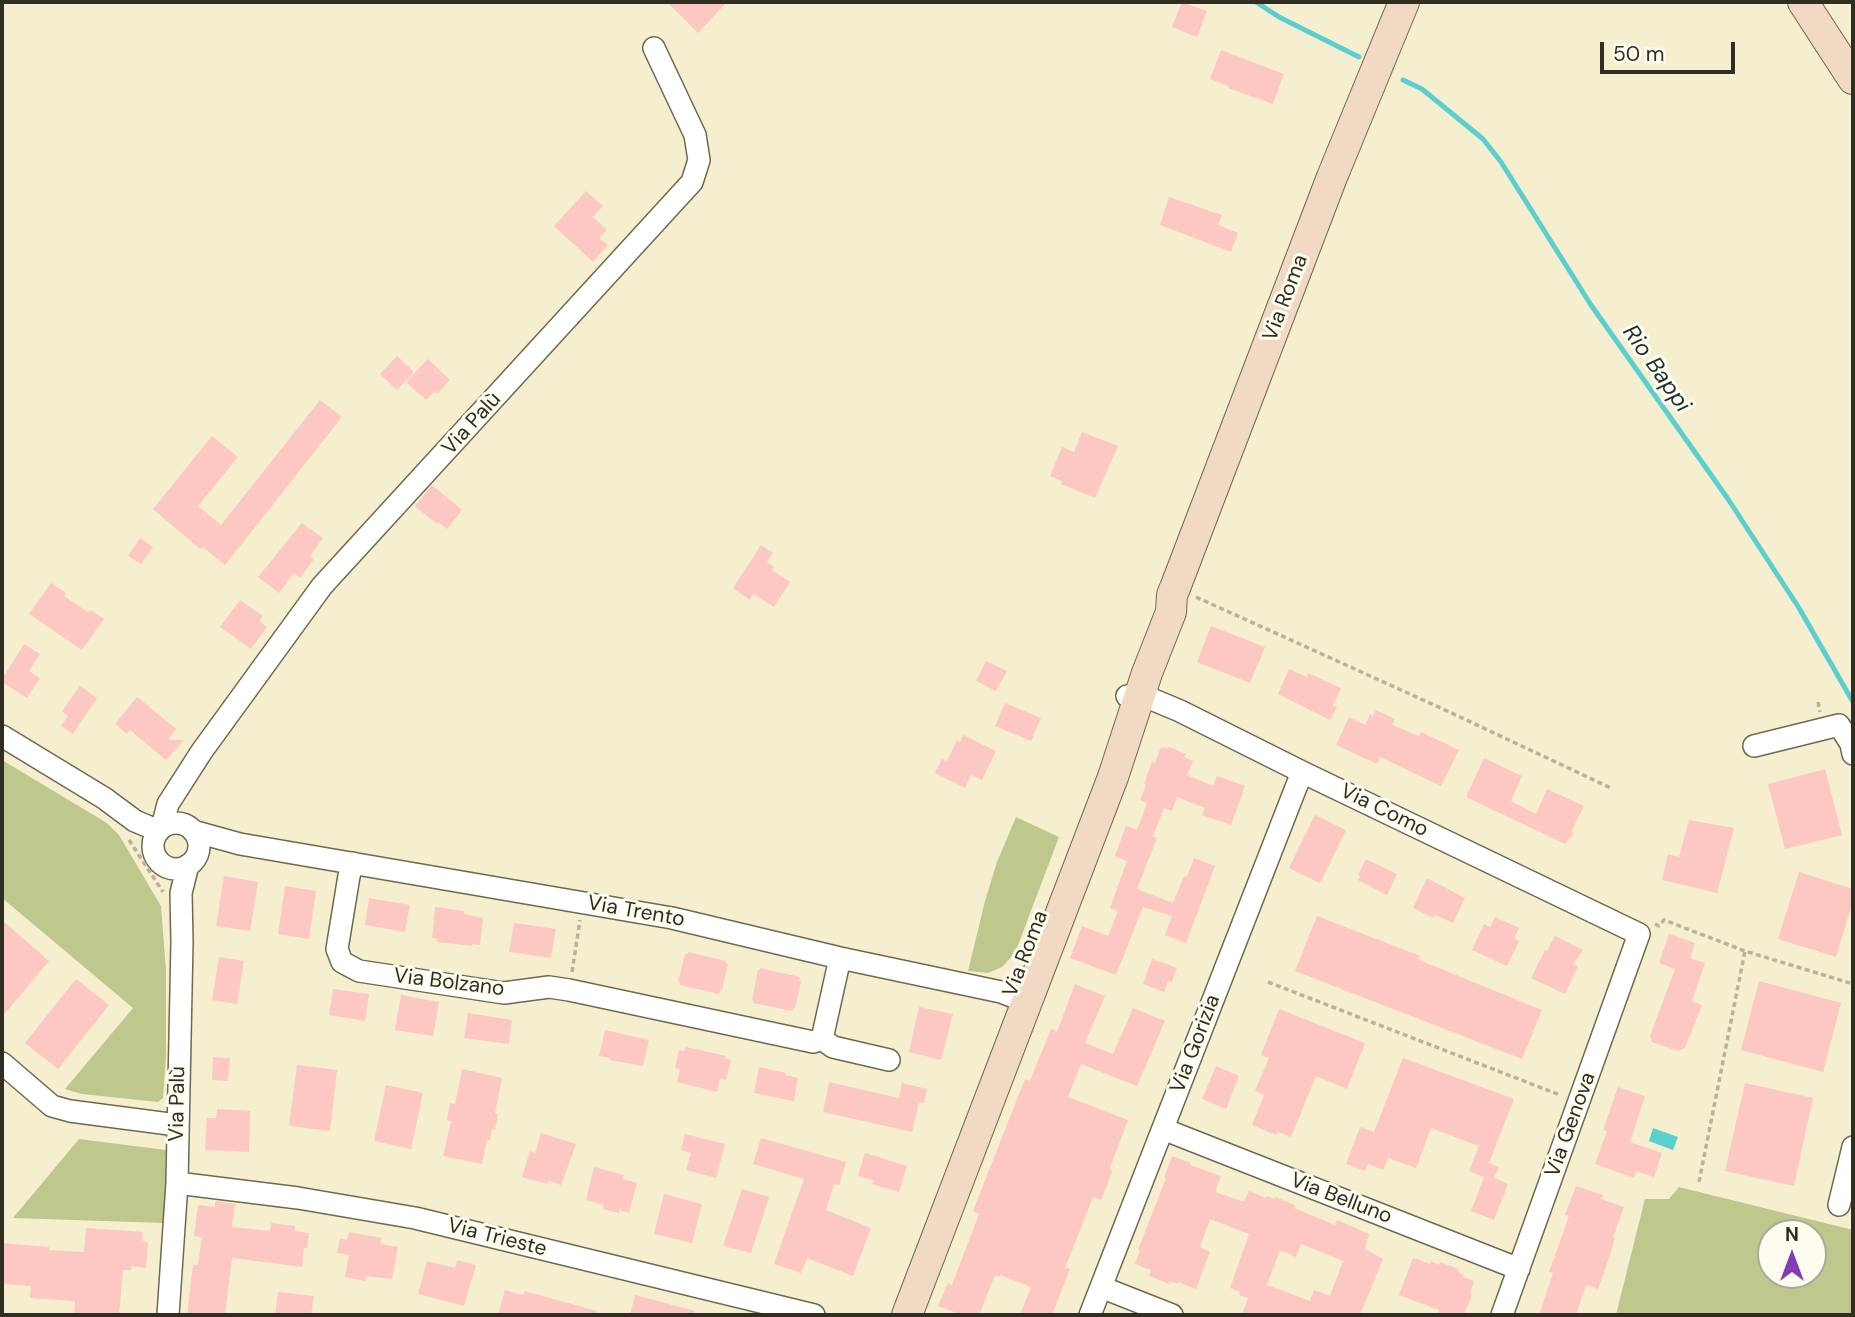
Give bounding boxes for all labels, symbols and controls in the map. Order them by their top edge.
scale bar [1603,28,1738,72]
text: 50 m [1613,40,1664,68]
street label: Via Roma [1258,251,1314,345]
water label: Rio Bappi [1616,320,1696,418]
street label: Via Palù [437,387,507,461]
street label: Via Como [1336,779,1432,843]
street label: Via Trento [585,891,687,933]
street label: Via Roma [998,907,1054,1001]
street label: Via Bolzano [392,964,506,1002]
street label: Via Gorizia [1166,991,1226,1097]
street label: Via Palù [165,1066,191,1142]
street label: Via Genova [1540,1069,1602,1181]
street label: Via Belluno [1287,1168,1395,1230]
street label: Via Trieste [445,1214,549,1262]
north arrow [1757,1219,1827,1289]
text: N [1785,1222,1799,1247]

